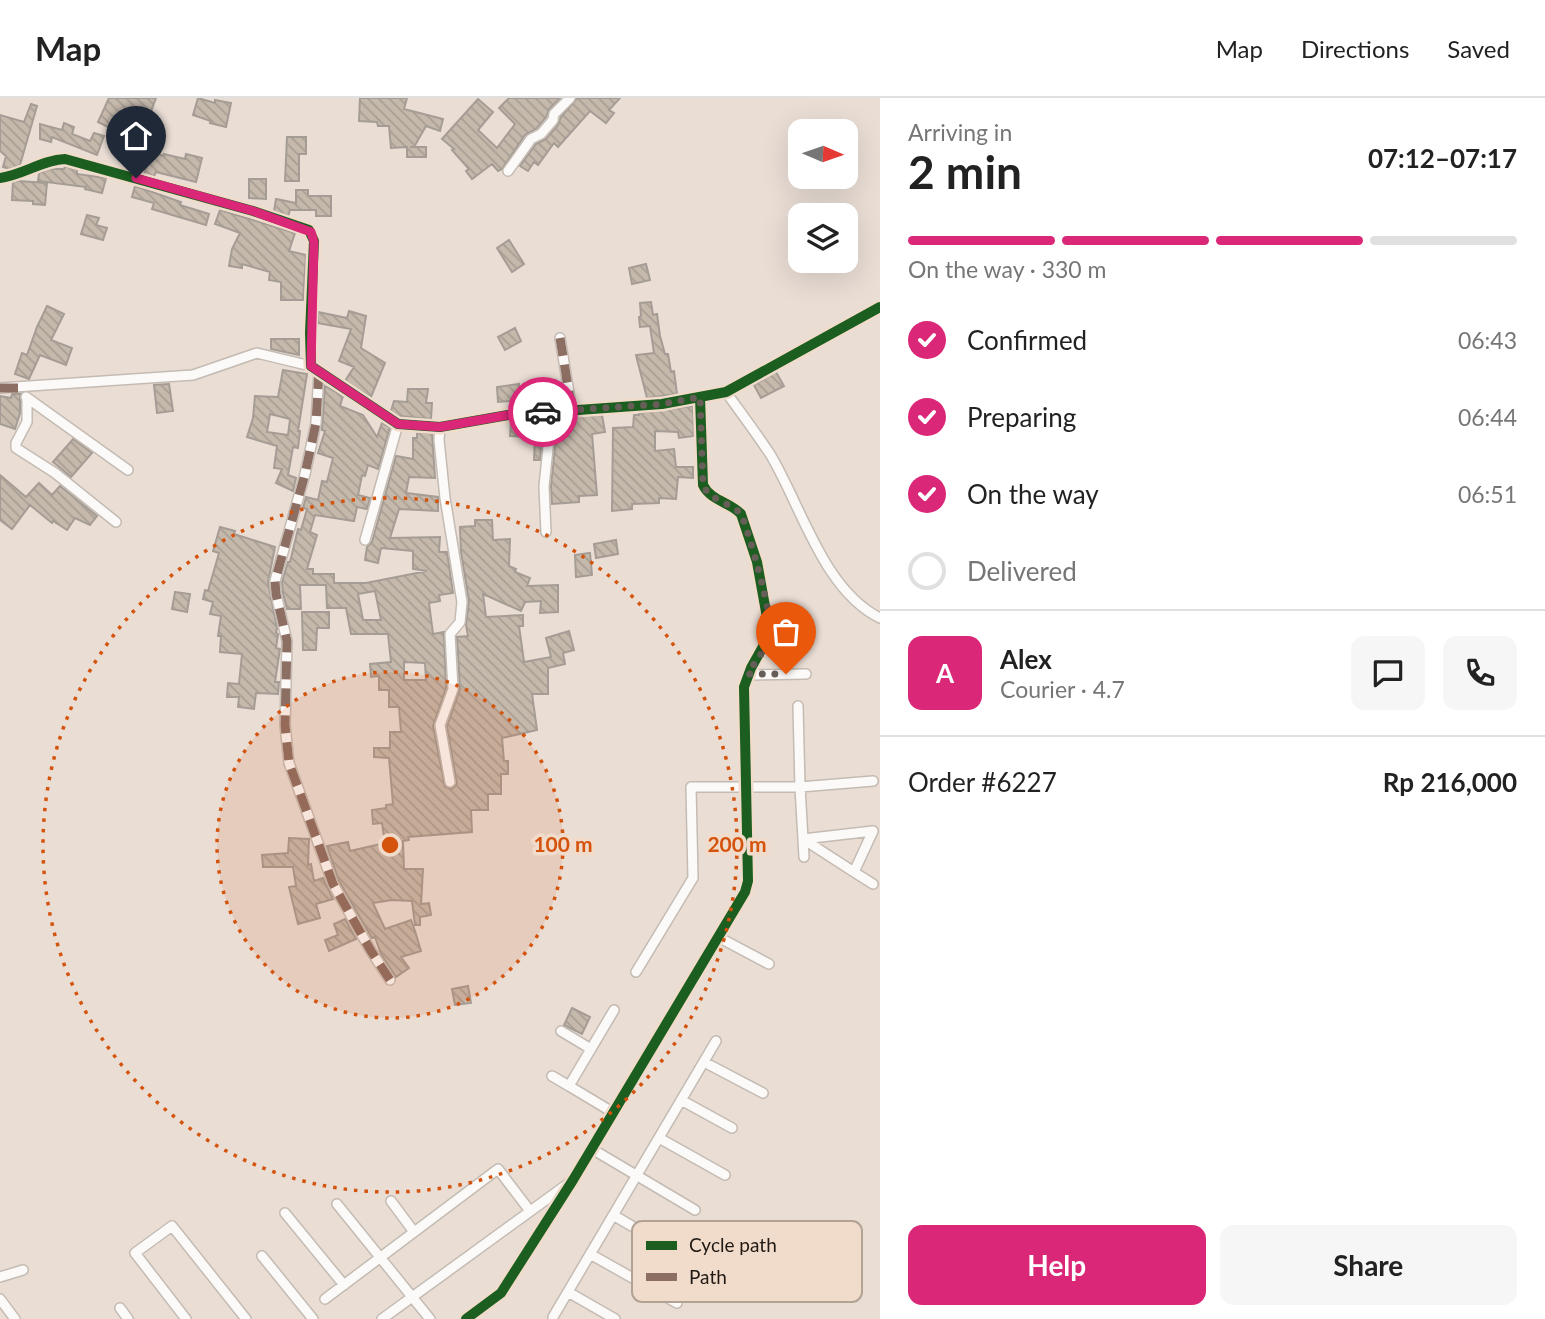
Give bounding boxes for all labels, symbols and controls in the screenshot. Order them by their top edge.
text: Map [35,28,101,68]
text: Map [1216,34,1263,63]
text: Directions [1301,34,1409,63]
text: Saved [1447,34,1510,63]
pin [106,106,166,178]
icon: home [117,117,155,155]
text: Arriving in [908,118,1012,146]
north arrow [788,119,858,189]
map controls [788,119,858,273]
text: 07:12–07:17 [1368,142,1517,174]
text: 2 min [908,144,1022,199]
button: layers [788,203,858,273]
text: On the way · 330 m [908,255,1107,283]
icon: check [908,321,946,359]
text: Confirmed [967,324,1087,356]
text: 06:43 [1458,326,1517,354]
courier [508,377,578,447]
icon: car [524,393,562,431]
icon: check [908,398,946,436]
text: Preparing [967,401,1076,433]
text: 06:44 [1458,403,1517,431]
icon: check [908,475,946,513]
text: On the way [967,478,1099,510]
text: 06:51 [1458,480,1517,508]
text: Delivered [967,555,1077,587]
pin [756,602,816,674]
icon: bag [767,613,805,651]
button: chat [1351,636,1425,710]
button: phone [1443,636,1517,710]
text: Alex [1000,643,1052,675]
text: A [936,657,954,689]
text: Courier · 4.7 [1000,675,1125,703]
text: Order #6227 [908,766,1057,798]
text: Rp 216,000 [1383,766,1517,798]
text: 100 m [533,831,593,856]
text: 200 m [707,831,767,856]
centre of rings [378,833,402,857]
legend [632,1221,862,1302]
button: Help [908,1225,1206,1305]
button: Share [1220,1225,1517,1305]
text: Cycle path [689,1233,777,1256]
text: Path [689,1265,727,1288]

